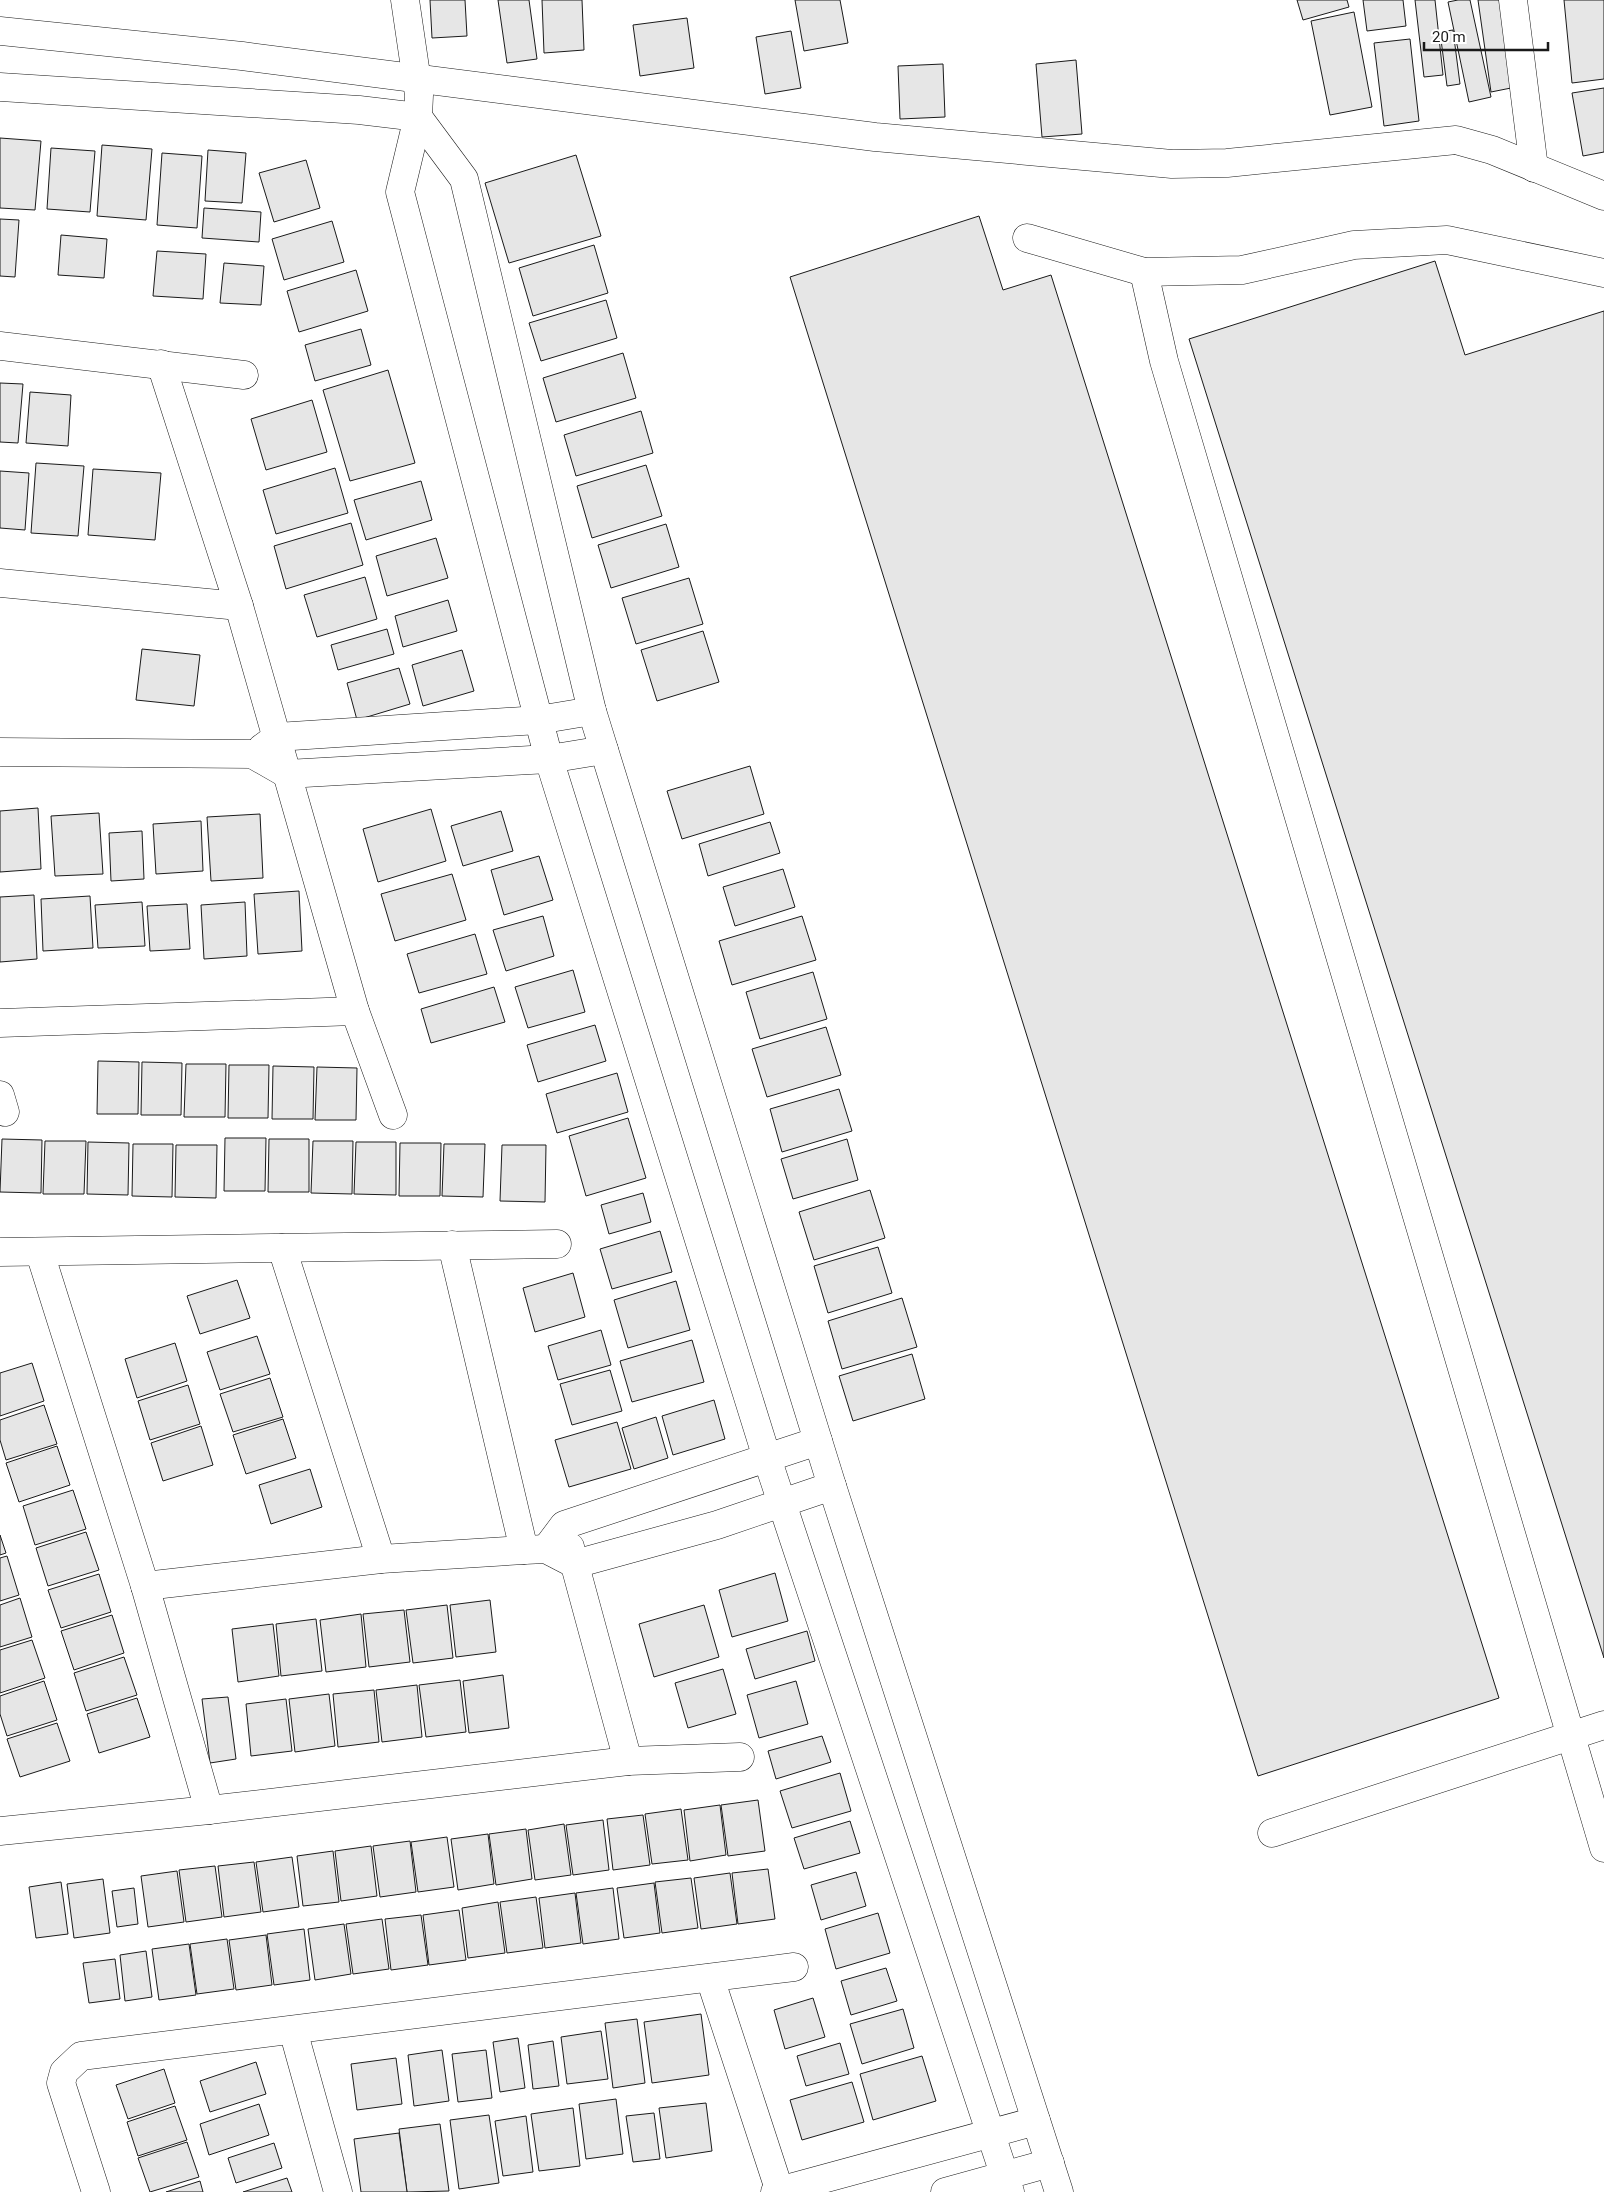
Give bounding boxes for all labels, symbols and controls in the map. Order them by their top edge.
scale bar [1424,20,1548,52]
text: 20 m [1432,28,1466,46]

